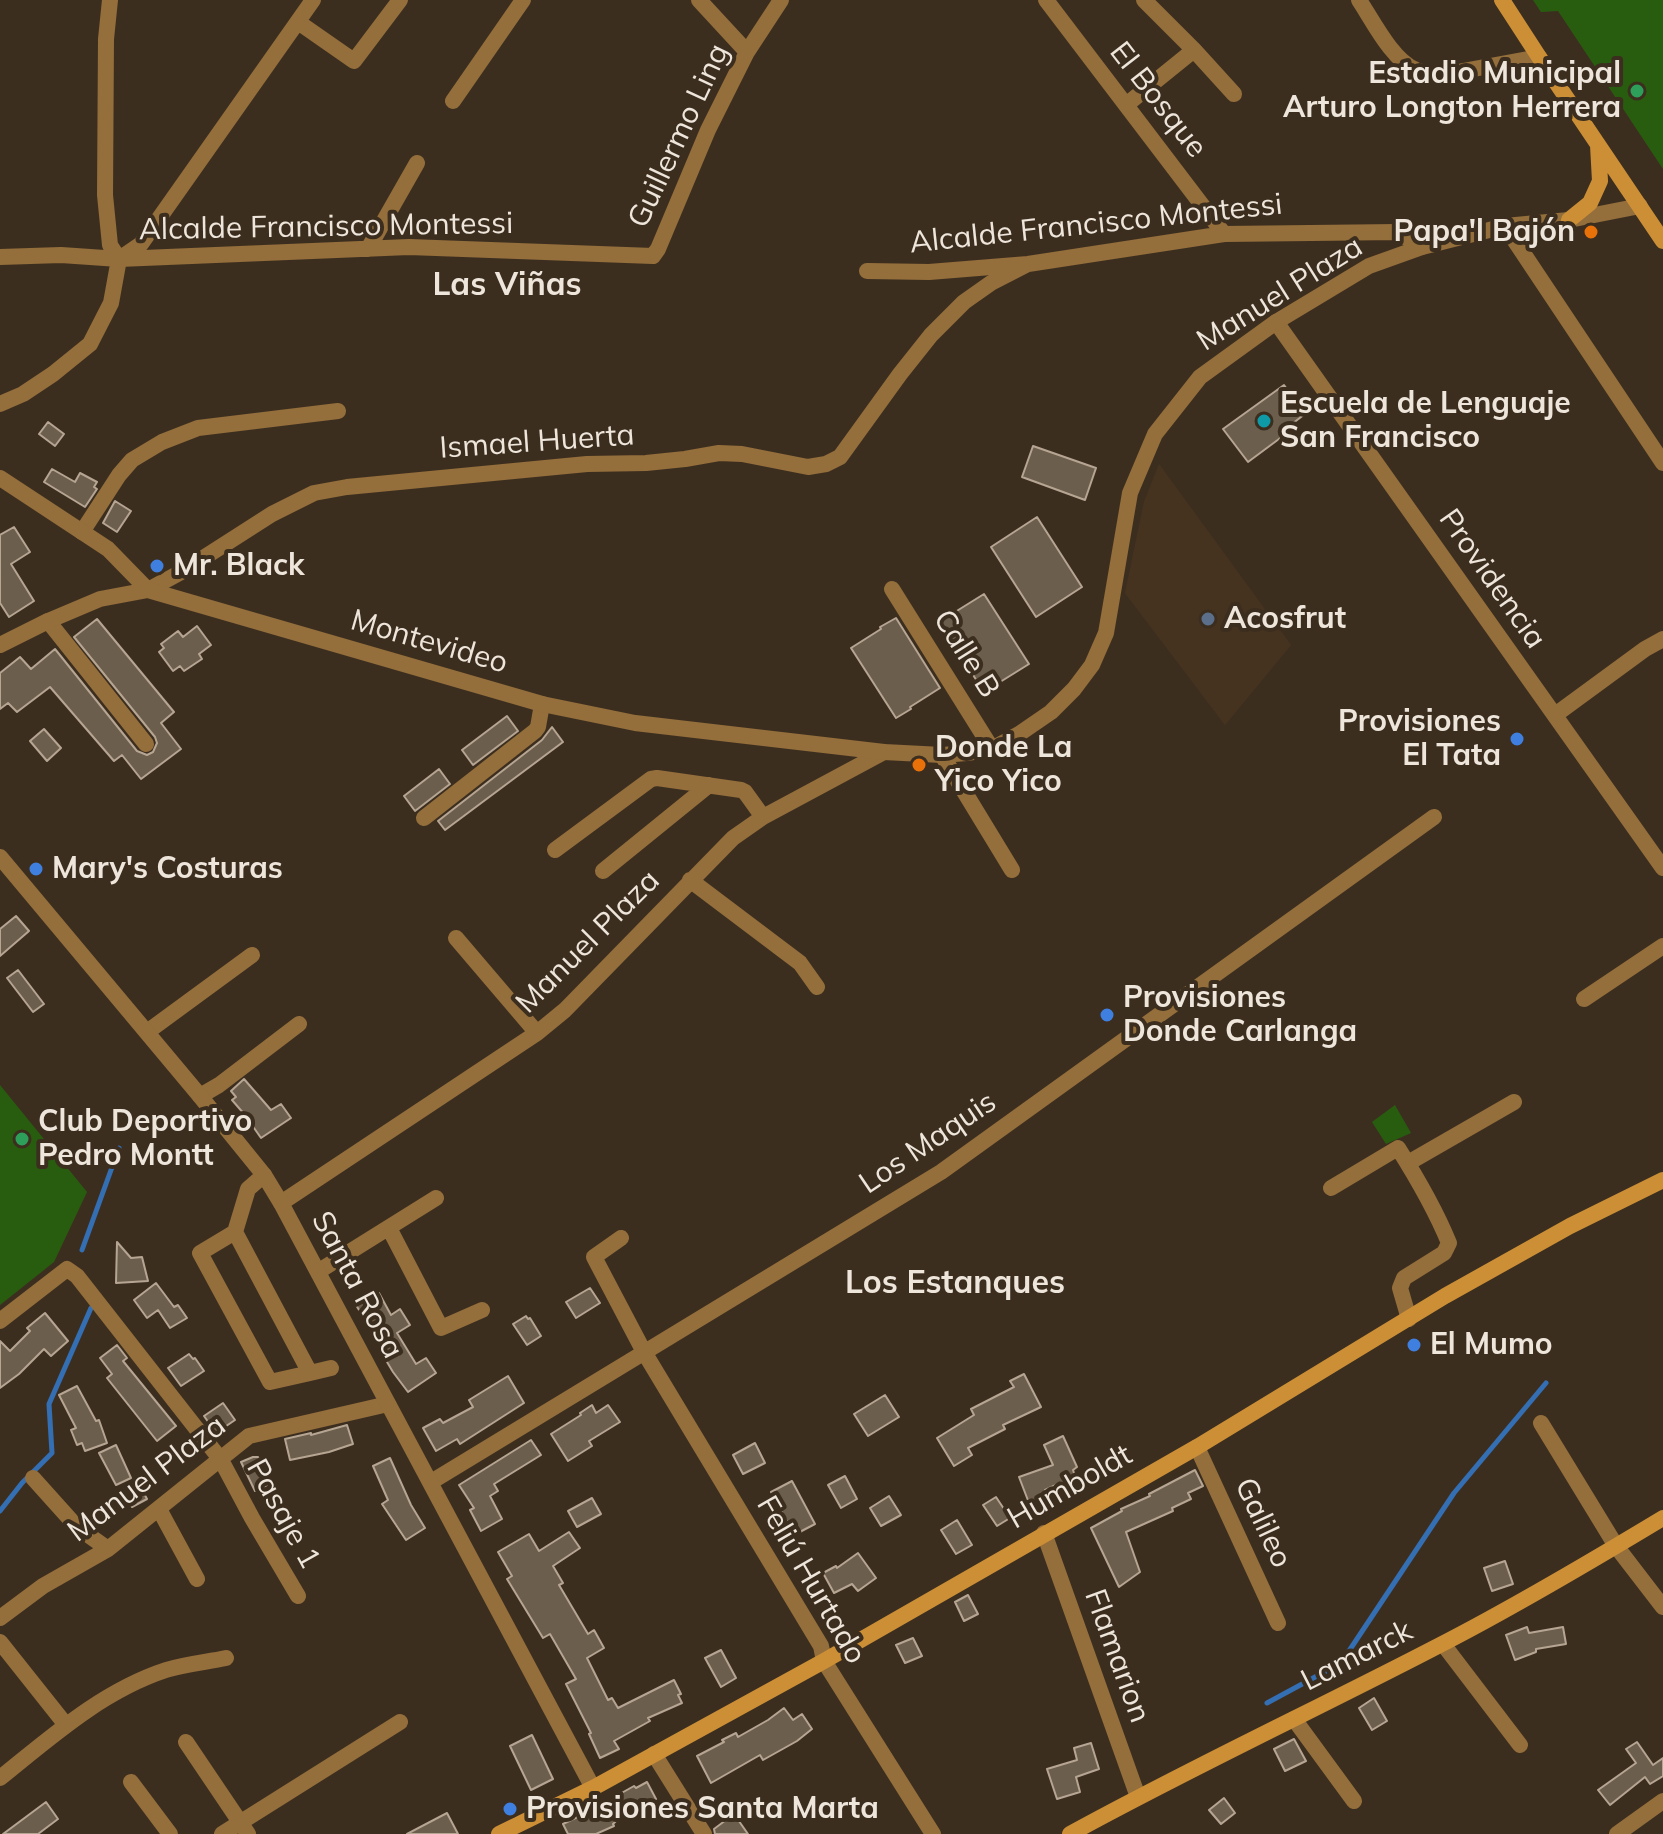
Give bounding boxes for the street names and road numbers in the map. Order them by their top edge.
street label: El Bosque [1102,35,1214,165]
street label: Guillermo Ling [621,39,737,233]
street label: Alcalde Francisco Montessi [908,187,1284,261]
street label: Alcalde Francisco Montessi [138,206,514,248]
street label: Manuel Plaza [1191,229,1369,359]
street label: Ismael Huerta [438,417,636,467]
street label: Providencia [1431,502,1553,656]
street label: Montevideo [346,602,512,682]
street label: Calle B [925,603,1007,705]
street label: Manuel Plaza [509,863,667,1021]
street label: Los Maquis [853,1084,1003,1202]
street label: Santa Rosa [303,1205,411,1365]
street label: Manuel Plaza [61,1408,233,1550]
street label: Humboldt [1002,1437,1138,1537]
street label: Pasaje 1 [238,1453,328,1575]
street label: Galileo [1227,1472,1299,1574]
street label: Feliú Hurtado [749,1490,873,1670]
street label: Flamarion [1076,1584,1158,1728]
street label: Lamarck [1296,1613,1418,1699]

